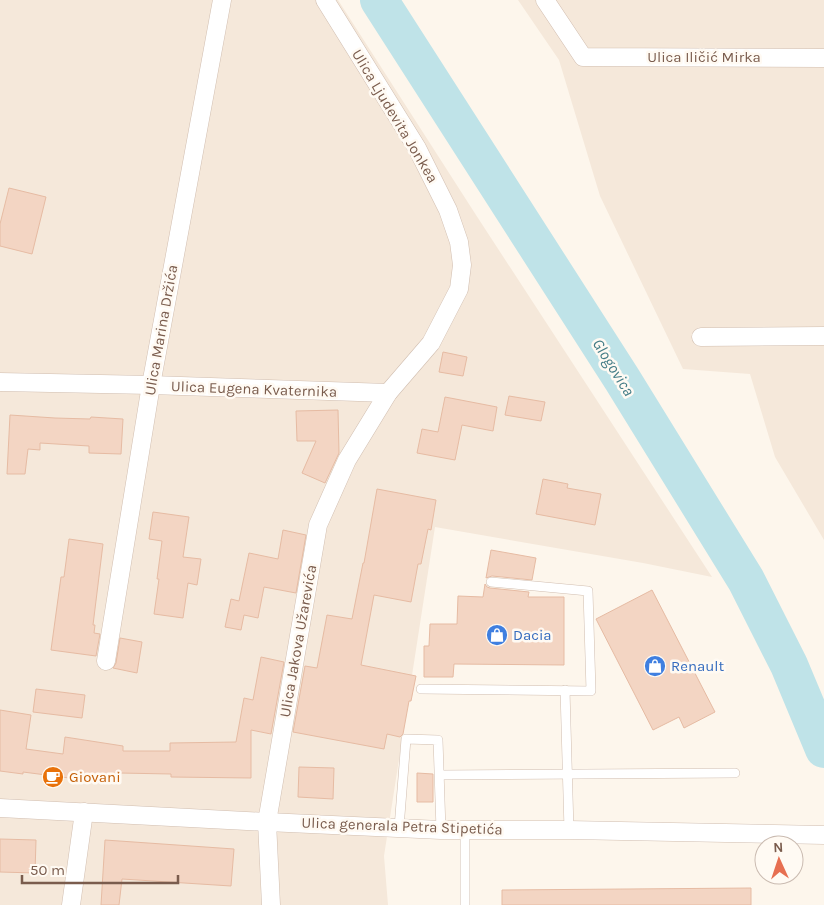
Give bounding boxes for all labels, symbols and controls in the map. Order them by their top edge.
street label: Ulica Ljudevita Jonkea [348,46,442,186]
street label: Ulica Iličić Mirka [647,48,761,66]
street label: Ulica Marina Držića [141,263,181,397]
water label: Glogovica [589,335,639,400]
street label: Ulica Eugena Kvaternika [170,377,338,401]
street label: Ulica Jakova Užarevića [276,563,320,719]
shop icon: Dacia [485,623,509,647]
place label: Dacia [513,626,552,644]
shop icon: Renault [643,654,667,678]
place label: Renault [671,657,724,675]
cafe icon: Giovani [41,765,65,789]
place label: Giovani [69,768,121,786]
street label: Ulica generala Petra Stipetića [301,813,503,839]
north arrow [754,835,804,885]
text: N [773,839,784,856]
scale bar [22,852,179,884]
text: 50 m [30,861,65,879]

